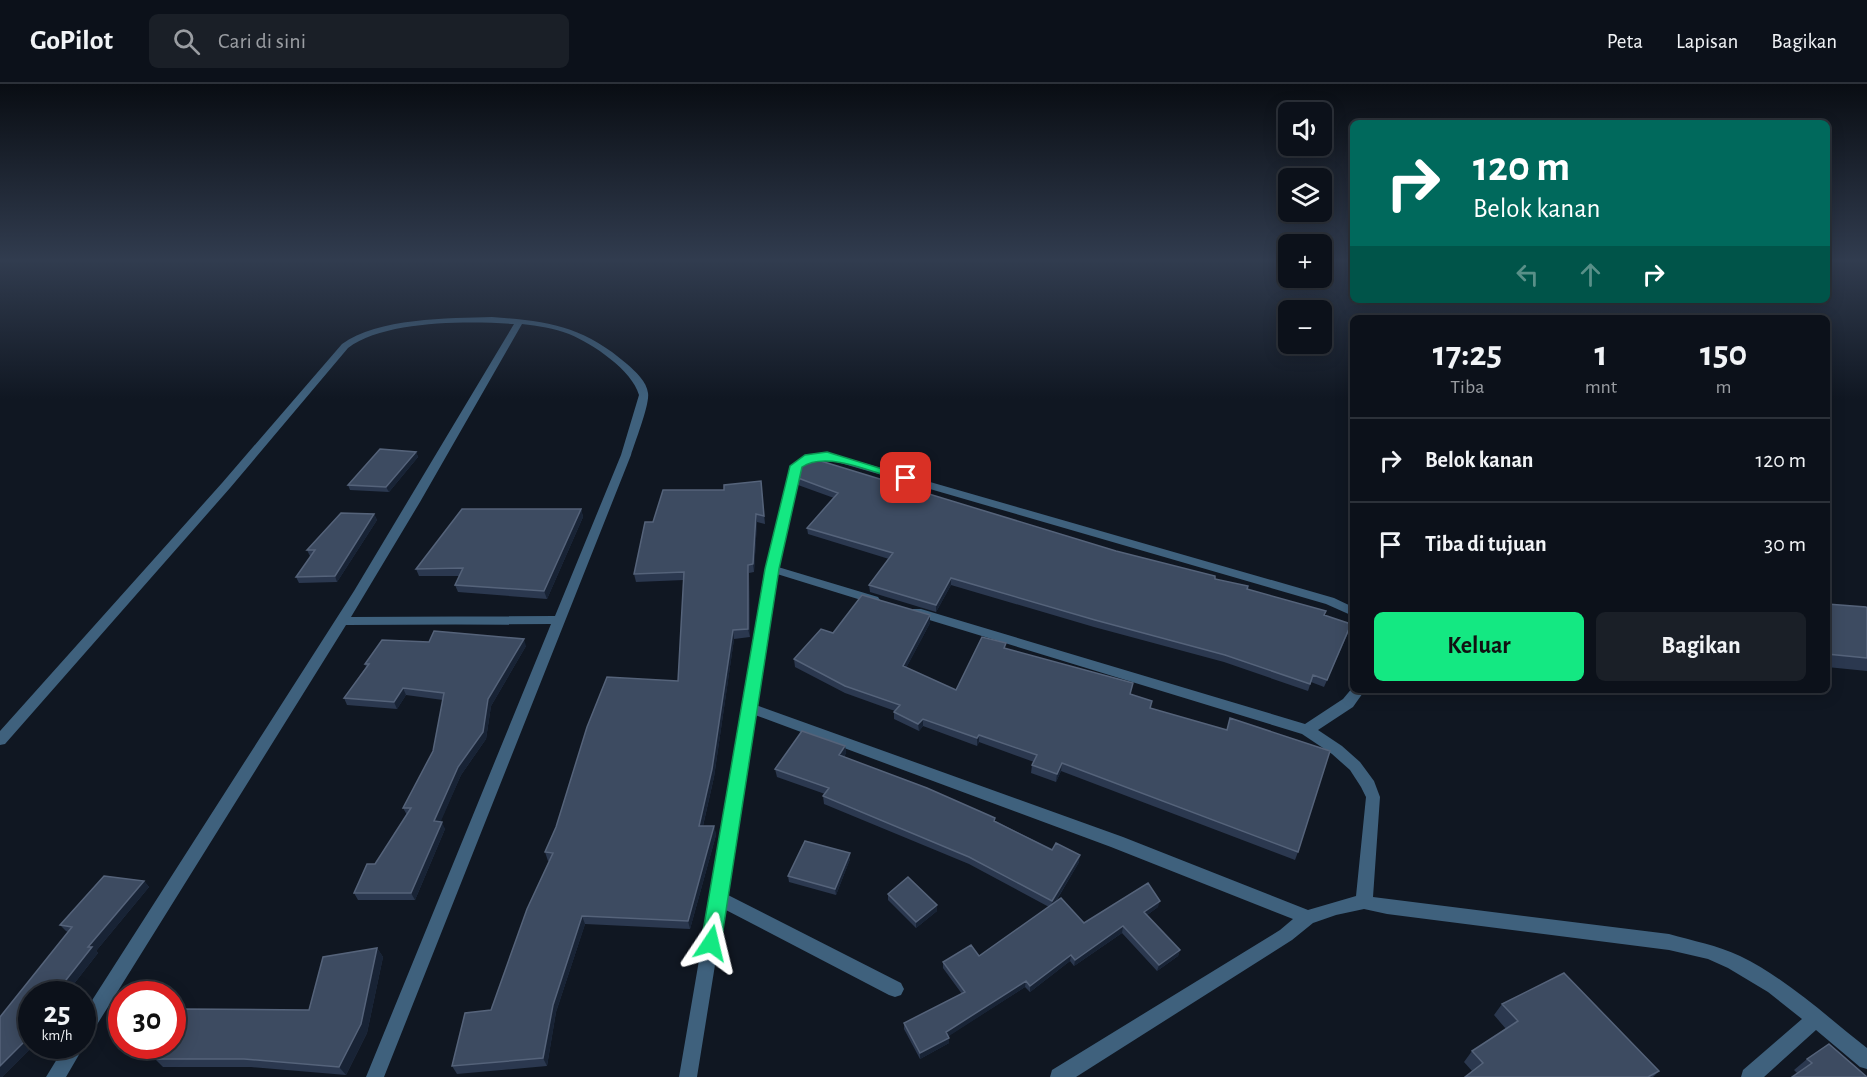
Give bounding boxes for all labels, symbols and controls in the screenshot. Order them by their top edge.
search box [149,14,569,68]
icon: search [170,25,203,58]
text: GoPilot [30,27,113,55]
text: Cari di sini [218,30,306,52]
text: Peta [1607,31,1643,52]
text: Lapisan [1676,31,1738,52]
text: Bagikan [1771,31,1837,52]
map controls [1278,102,1332,354]
button: sound [1278,102,1332,156]
icon: right [1374,144,1452,222]
text: 120 m [1473,146,1570,188]
button: layers [1278,168,1332,222]
text: Belok kanan [1473,195,1600,222]
button: + [1278,234,1332,288]
icon: left [1511,258,1544,291]
icon: ahead [1574,258,1607,291]
icon: right [1637,258,1670,291]
button: − [1278,300,1332,354]
text: 17:25 [1433,336,1502,372]
text: 1 [1595,336,1607,372]
text: 150 [1700,336,1747,372]
text: Tiba [1450,377,1484,397]
text: mnt [1585,377,1617,397]
text: m [1716,377,1732,397]
icon: right [1374,444,1407,477]
text: Belok kanan [1425,449,1533,471]
text: 120 m [1756,449,1806,471]
pin [880,452,931,503]
icon: arrive [889,461,922,494]
icon: arrive [1374,528,1407,561]
text: Tiba di tujuan [1425,533,1547,555]
text: 30 m [1764,533,1806,555]
button: Keluar [1374,612,1584,681]
button: Bagikan [1596,612,1806,681]
position arrow [679,911,743,975]
speed limit sign: 30 [108,981,186,1059]
text: 25 [43,998,71,1028]
text: km/h [42,1028,72,1043]

